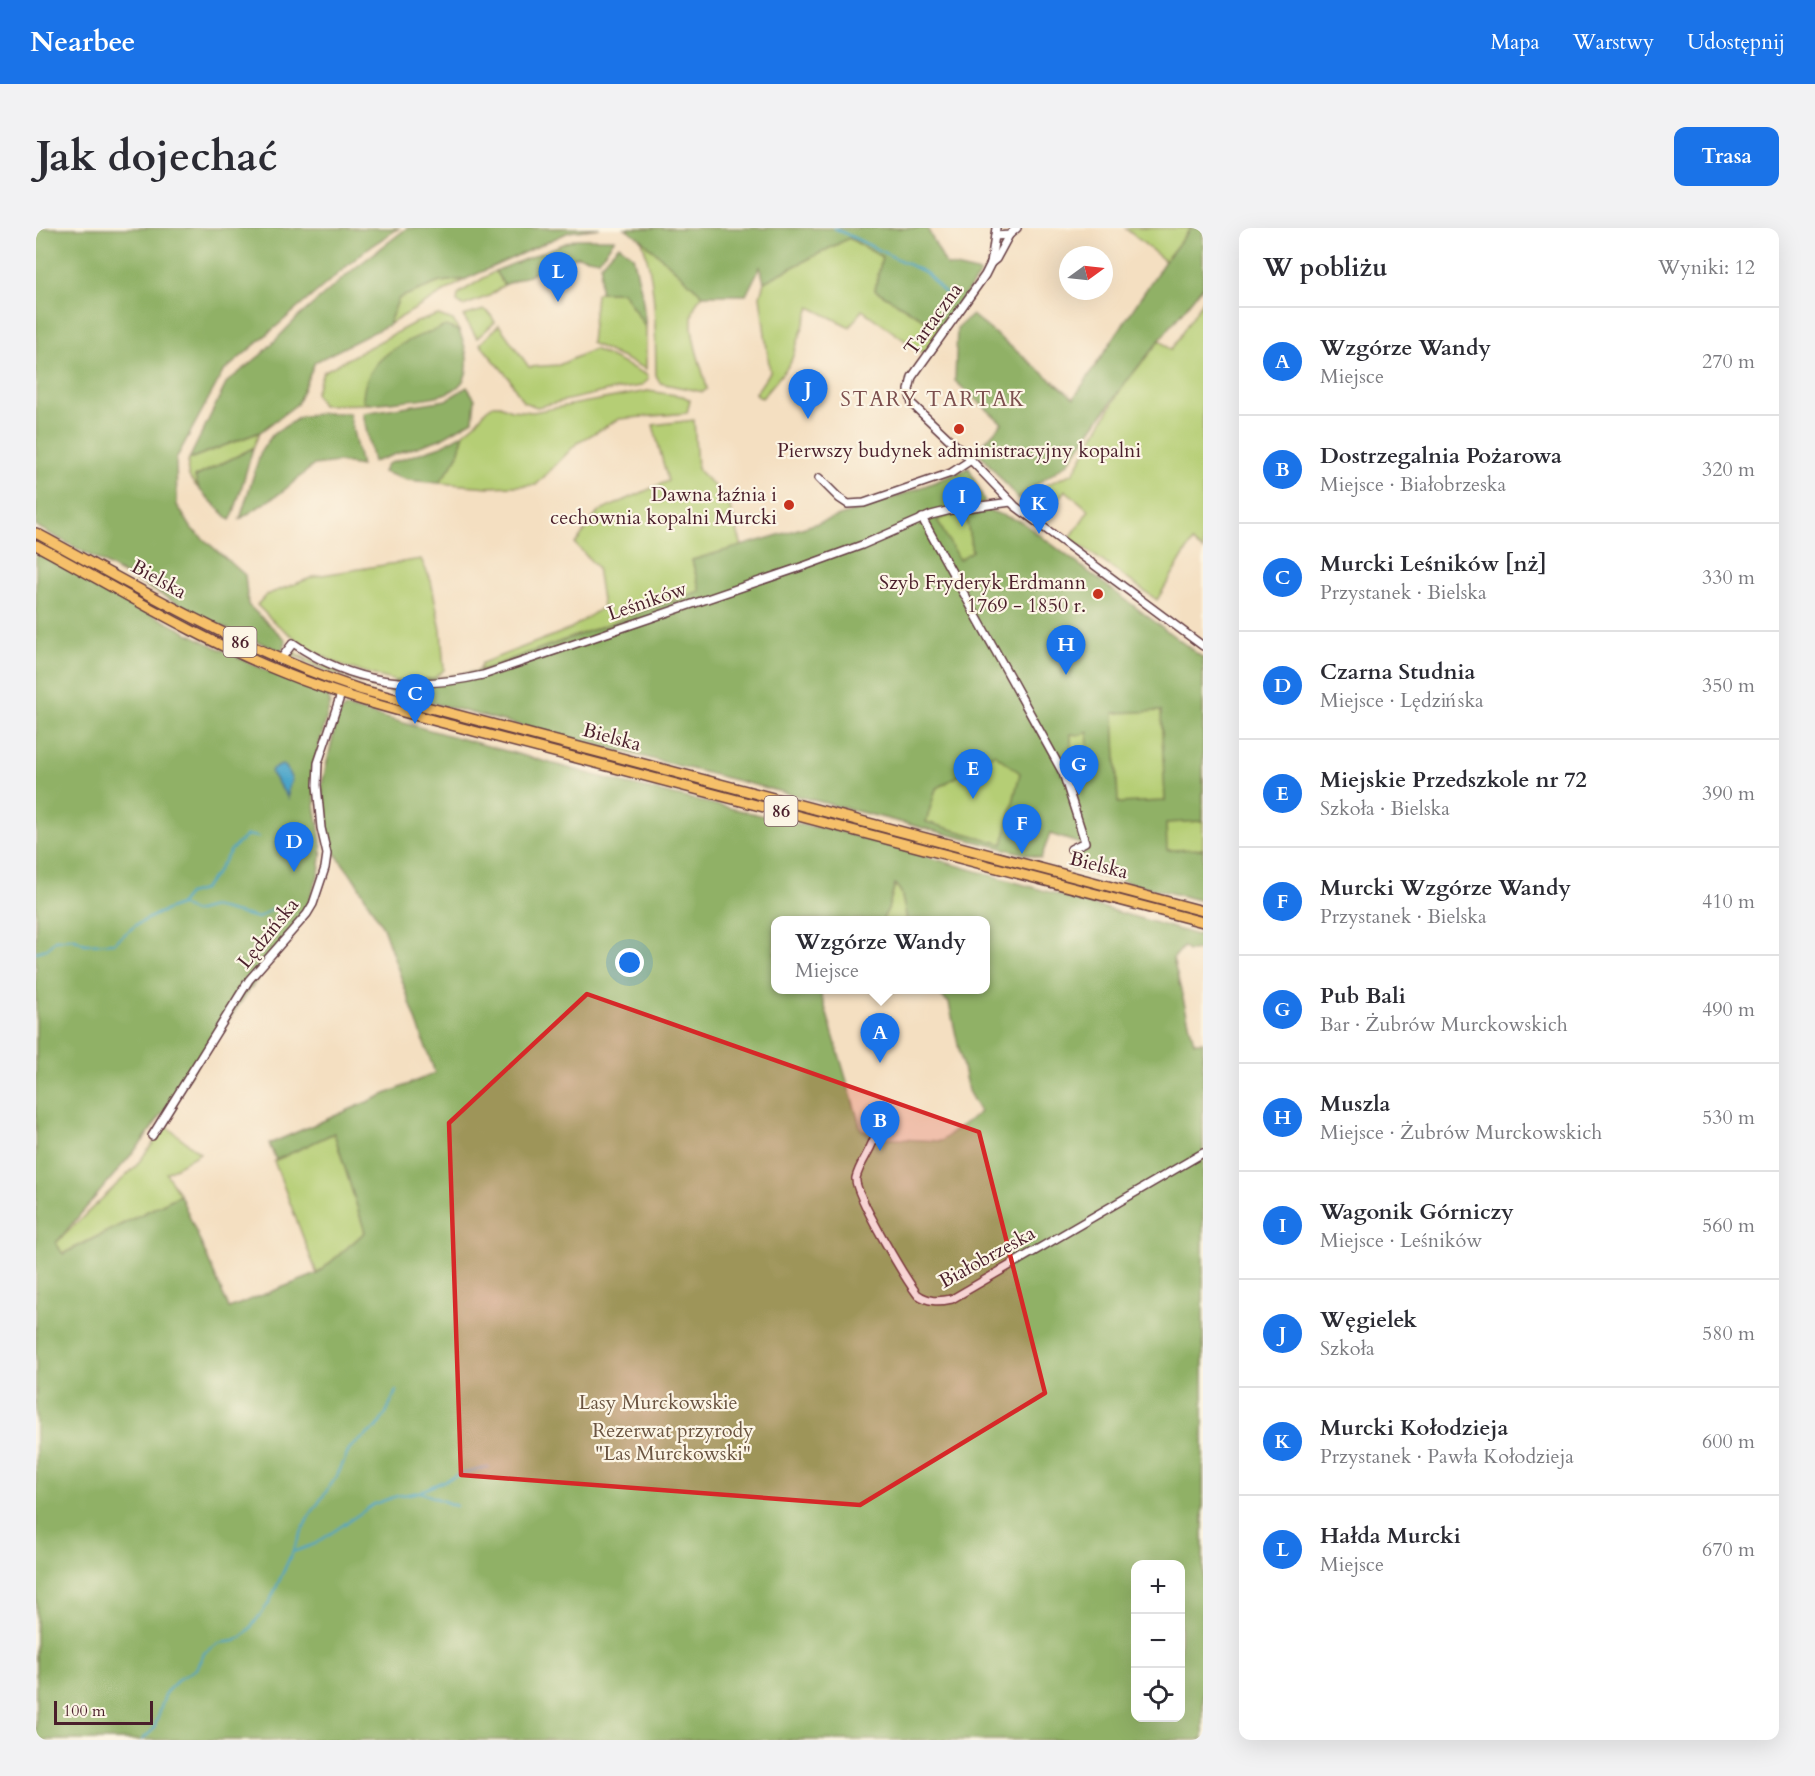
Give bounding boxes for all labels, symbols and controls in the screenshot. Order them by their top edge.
text: Nearbee [30,23,135,61]
text: Mapa [1491,28,1540,57]
text: Warstwy [1573,28,1654,57]
text: Udostępnij [1687,28,1785,57]
button: Trasa [1674,127,1779,186]
text: Jak dojechać [36,128,278,185]
north arrow [1059,246,1113,300]
text: W pobliżu [1263,250,1388,285]
pin: L [538,253,578,302]
text: Wyniki: 12 [1658,254,1755,281]
street label: Tartaczna [897,277,969,361]
text: Wzgórze Wandy [1320,333,1491,363]
text: A [1275,348,1290,375]
text: 270 m [1702,348,1755,375]
text: Miejsce [1320,363,1384,390]
pin: J [788,370,828,419]
district label: STARY TARTAK [840,385,1026,414]
marker: Pierwszy budynek administracyjny kopalni [952,422,966,436]
place label: Pierwszy budynek administracyjny kopalni [777,437,1141,464]
text: Dostrzegalnia Pożarowa [1320,441,1562,471]
text: B [1275,456,1290,483]
text: 320 m [1702,456,1755,483]
text: Miejsce · Białobrzeska [1320,471,1506,498]
pin: I [942,478,982,527]
place label: Dawna łaźnia i cechownia kopalni Murcki [550,481,777,531]
pin: K [1020,484,1058,534]
marker: Dawna łaźnia i cechownia kopalni Murcki [782,498,796,512]
text: Murcki Leśników [nż] [1320,549,1547,579]
street label: Bielska [126,553,192,605]
text: C [1275,564,1290,591]
text: 330 m [1702,564,1755,591]
place label: Szyb Fryderyk Erdmann 1769 - 1850 r. [879,569,1087,619]
street label: Leśników [604,575,690,627]
text: Przystanek · Bielska [1320,579,1487,606]
marker: Szyb Fryderyk Erdmann 1769 - 1850 r. [1091,587,1105,601]
pin: H [1046,626,1086,675]
road number: 86 [224,627,256,657]
text: Czarna Studnia [1320,657,1475,687]
text: D [1274,672,1291,699]
text: 350 m [1702,672,1755,699]
pin: C [396,674,434,724]
text: Miejsce · Lędzińska [1320,687,1484,714]
street label: Bielska [580,716,645,758]
pin: G [1060,746,1098,795]
pin: E [954,750,992,799]
text: Miejskie Przedszkole nr 72 [1320,765,1587,795]
text: E [1276,780,1289,807]
text: 390 m [1702,780,1755,807]
text: Szkoła · Bielska [1320,795,1450,822]
road number: 86 [764,796,798,826]
pin: F [1002,804,1042,854]
pin: D [274,822,314,872]
street label: Bielska [1067,845,1131,885]
text: Murcki Wzgórze Wandy [1320,873,1571,903]
text: F [1277,888,1288,915]
text: 410 m [1702,888,1755,915]
street label: Lędzińska [231,892,305,974]
text: Przystanek · Bielska [1320,903,1487,930]
popup [771,916,990,994]
text: Wzgórze Wandy [795,927,966,957]
your location [615,948,644,977]
text: Miejsce [795,957,859,984]
text: Pub Bali [1320,981,1406,1011]
text: G [1274,996,1291,1023]
text: 490 m [1702,996,1755,1023]
text: Bar · Żubrów Murckowskich [1320,1011,1568,1038]
pin: A [860,1014,900,1063]
text: Muszla [1320,1089,1390,1119]
pin: B [860,1102,900,1151]
text: H [1274,1104,1291,1131]
text: 530 m [1702,1104,1755,1131]
text: Miejsce · Żubrów Murckowskich [1320,1119,1602,1146]
text: Wagonik Górniczy [1320,1197,1514,1227]
text: I [1279,1212,1286,1239]
text: 560 m [1702,1212,1755,1239]
street label: Białobrzeska [934,1219,1040,1295]
text: Miejsce · Leśników [1320,1227,1482,1254]
text: Węgielek [1320,1305,1417,1335]
text: J [1279,1320,1286,1347]
text: 580 m [1702,1320,1755,1347]
text: Szkoła [1320,1335,1375,1362]
park label: Lasy Murckowskie [578,1389,738,1416]
text: Murcki Kołodzieja [1320,1413,1508,1443]
park label: Rezerwat przyrody "Las Murckowski" [592,1417,754,1467]
text: K [1274,1428,1291,1455]
text: 600 m [1702,1428,1755,1455]
text: Przystanek · Pawła Kołodzieja [1320,1443,1574,1470]
text: Hałda Murcki [1320,1521,1461,1551]
text: L [1276,1536,1289,1563]
text: 670 m [1702,1536,1755,1563]
text: Miejsce [1320,1551,1384,1578]
map controls [1131,1560,1185,1722]
button: + [1131,1560,1185,1614]
button: − [1131,1614,1185,1668]
button: locate [1131,1668,1185,1722]
scale bar [54,1698,153,1726]
text: 100 m [63,1700,105,1722]

